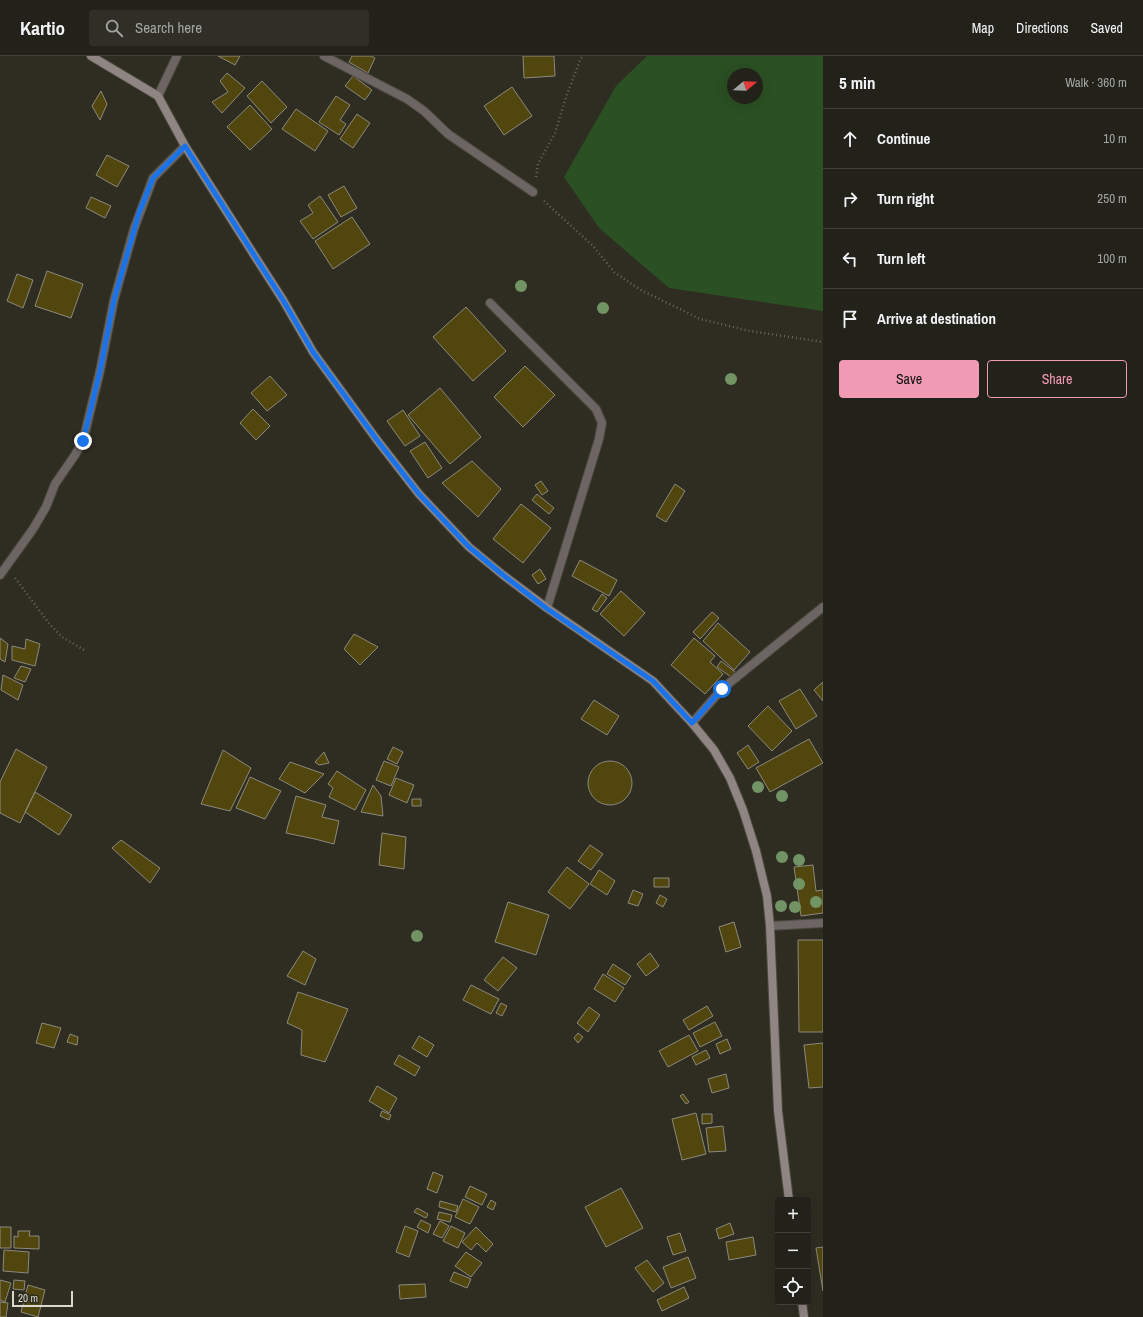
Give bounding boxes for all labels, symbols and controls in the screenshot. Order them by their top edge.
search box [89,10,369,46]
text: Kartio [20,15,65,41]
icon: search [103,17,125,39]
text: Search here [135,17,202,38]
text: Map [972,19,994,37]
text: Directions [1016,19,1068,37]
text: Saved [1090,19,1123,37]
north arrow [727,68,763,104]
text: 5 min [839,71,875,94]
text: Walk · 360 m [1065,74,1127,91]
icon: ahead [839,128,861,150]
text: Continue [877,128,930,149]
text: 10 m [1103,130,1127,147]
icon: right [839,188,861,210]
text: Turn right [877,188,934,209]
text: 250 m [1097,190,1127,207]
icon: left [839,248,861,270]
text: Turn left [877,248,925,269]
text: 100 m [1097,250,1127,267]
icon: arrive [839,308,861,330]
text: Arrive at destination [877,308,996,329]
button: Save [839,360,979,398]
button: Share [987,360,1127,398]
route end [74,432,92,450]
route start [713,680,731,698]
map controls [775,1197,811,1305]
button: + [775,1197,811,1233]
button: − [775,1233,811,1269]
button: locate [775,1269,811,1305]
scale bar [12,1289,73,1308]
text: 20 m [18,1291,38,1305]

